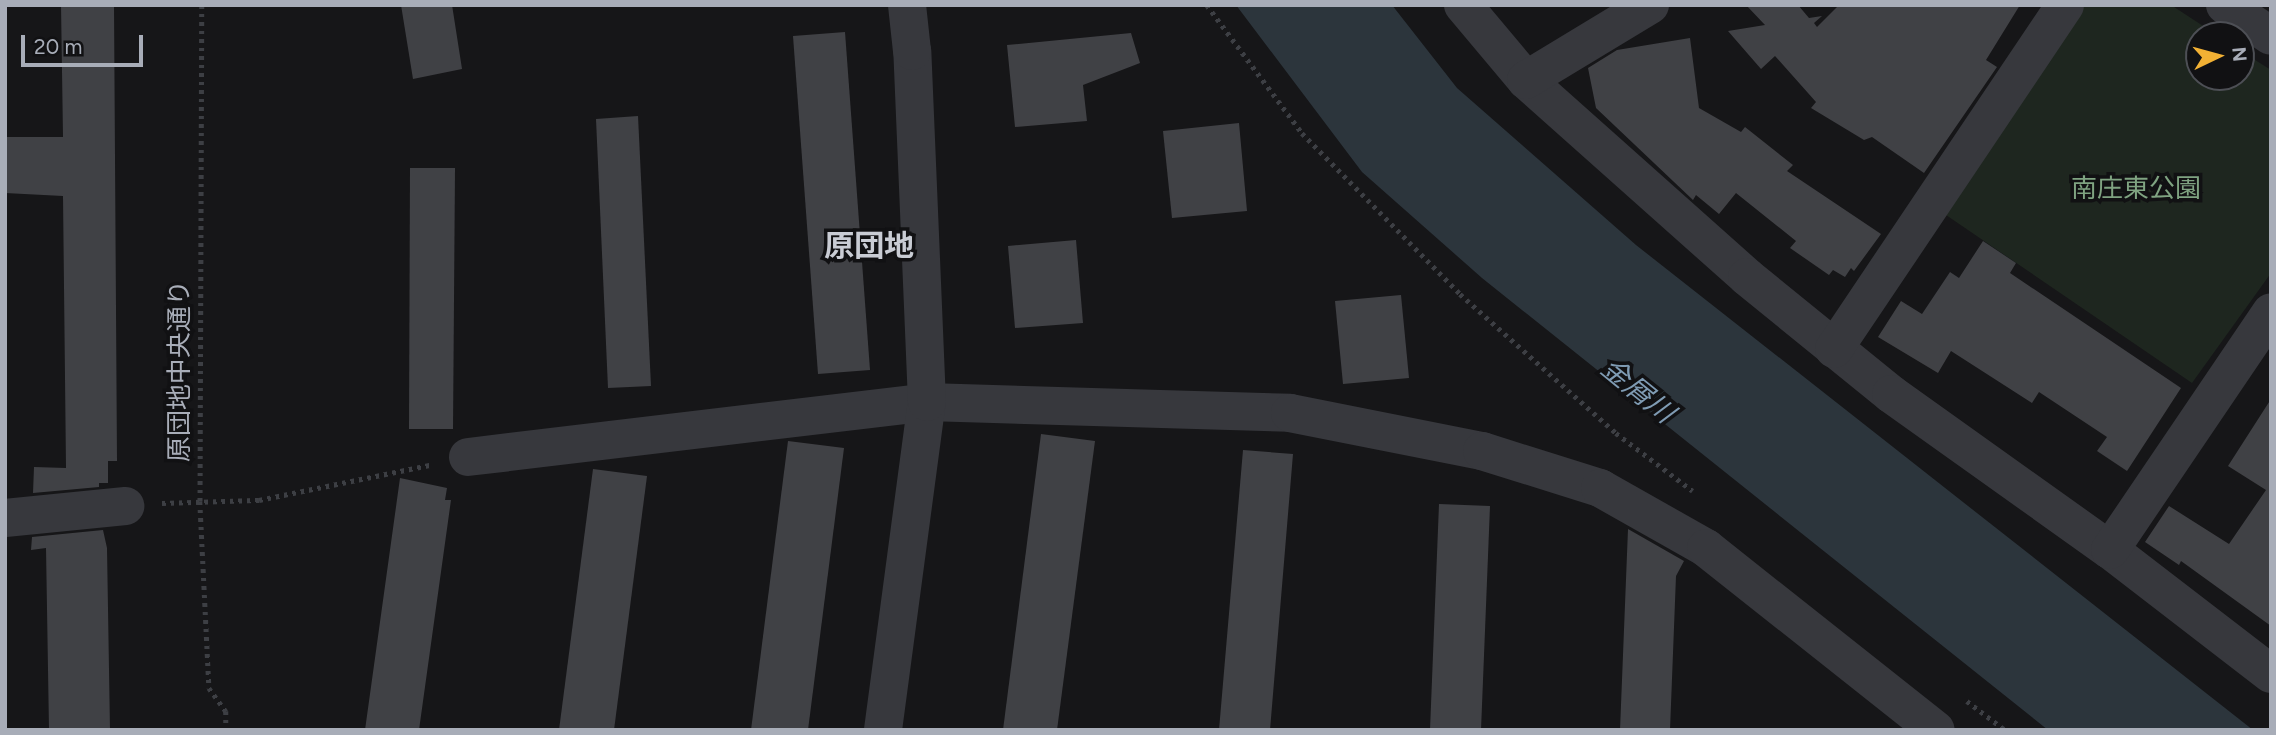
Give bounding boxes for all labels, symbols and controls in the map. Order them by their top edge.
scale bar [24,21,147,65]
north arrow [2185,21,2255,91]
text: 20 m [34,34,82,59]
text: N [2227,46,2252,63]
park label: 南庄東公園 [2071,173,2201,205]
district label: 原団地 [824,228,914,264]
street label: 原団地中央通り [164,280,196,462]
water label: 金屑川 [1595,351,1681,429]

